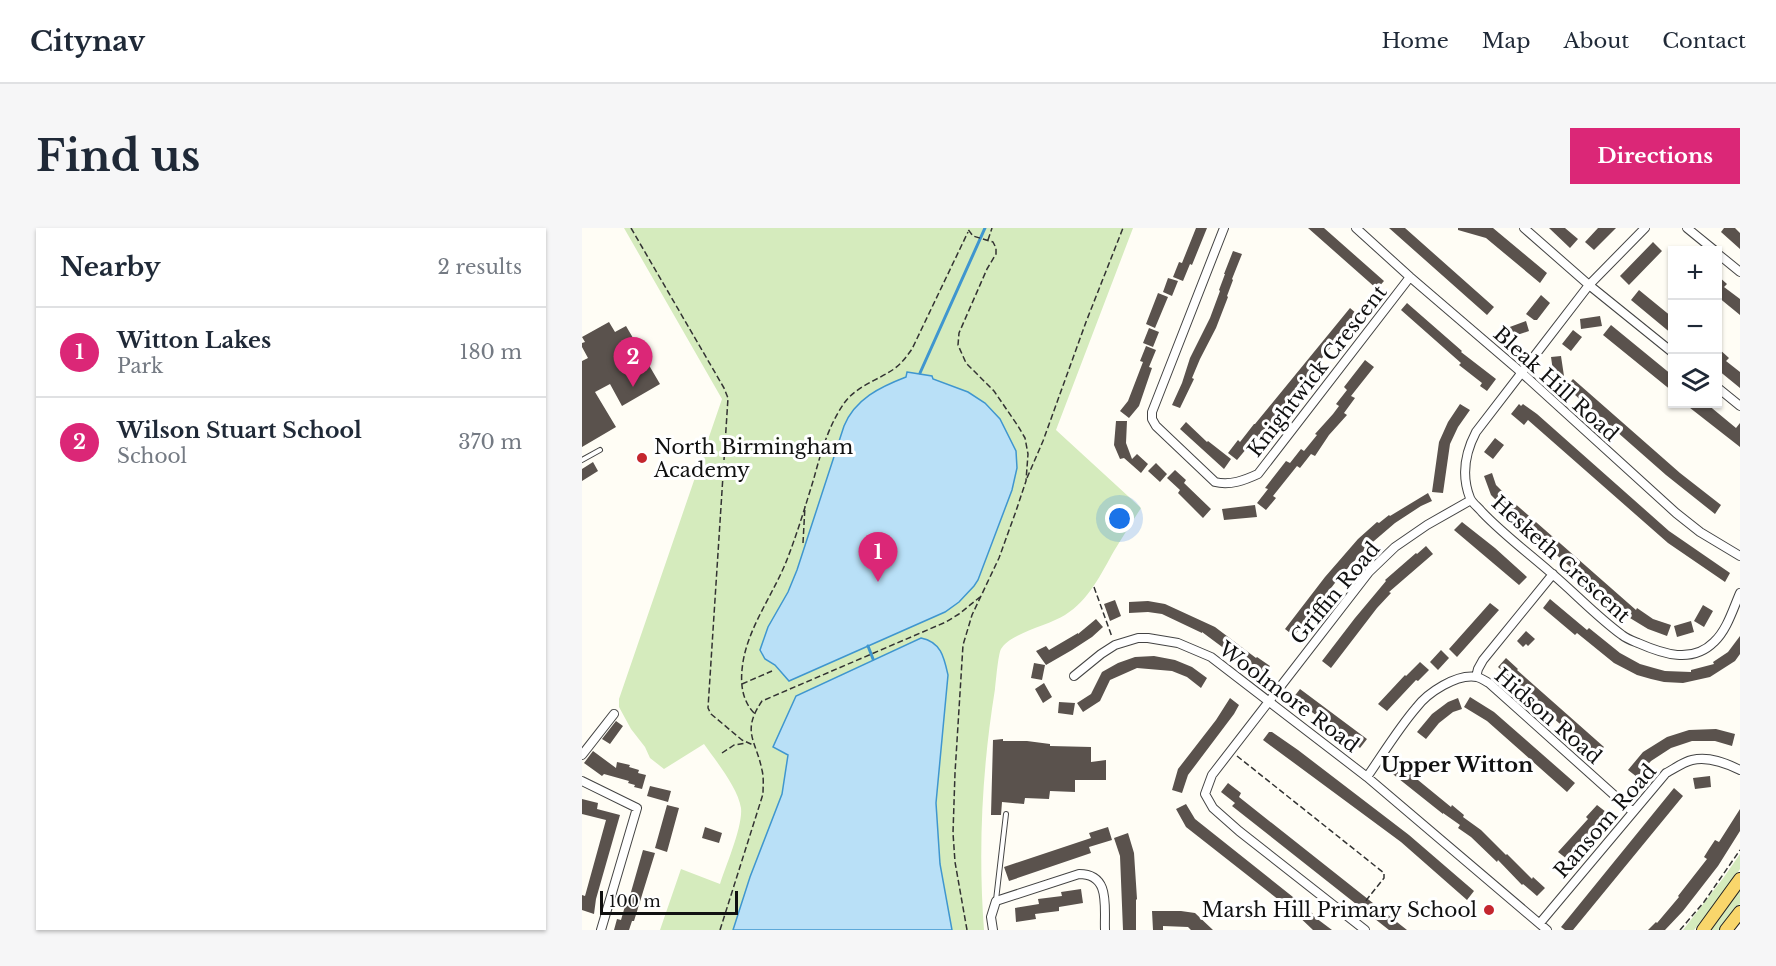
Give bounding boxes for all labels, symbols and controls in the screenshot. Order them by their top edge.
text: Citynav [30,24,145,59]
text: Home [1382,28,1449,54]
text: Map [1482,28,1530,54]
text: About [1563,28,1629,54]
text: Contact [1662,28,1746,54]
button: Directions [1570,128,1740,184]
text: Find us [36,130,200,182]
map controls [1668,246,1722,408]
button: + [1668,246,1722,300]
text: Nearby [60,251,161,283]
text: 2 results [438,255,522,279]
street label: Knightwick Crescent [1243,280,1392,462]
button: − [1668,300,1722,354]
street label: Bleak Hill Road [1489,322,1623,446]
text: Witton Lakes [117,327,271,354]
pin: 2 [614,338,652,387]
text: 1 [75,340,84,364]
text: 180 m [459,340,522,364]
text: Park [117,354,163,378]
button: layers [1668,354,1722,408]
text: Wilson Stuart School [117,417,362,444]
text: 2 [73,430,86,454]
text: 370 m [458,430,522,454]
place label: North Birmingham Academy [653,435,854,482]
text: School [117,444,187,468]
marker: North Birmingham Academy [635,451,649,465]
street label: Hesketh Crescent [1487,491,1636,628]
your location [1105,504,1134,533]
pin: 1 [858,532,898,582]
street label: Griffin Road [1285,537,1385,649]
street label: Woolmore Road [1214,636,1364,757]
street label: Hidson Road [1490,663,1606,769]
district label: Upper Witton [1381,752,1533,778]
street label: Ransom Road [1549,759,1661,883]
scale bar [600,888,738,916]
text: 100 m [609,891,661,911]
place label: Marsh Hill Primary School [1202,898,1477,922]
marker: Marsh Hill Primary School [1482,903,1496,917]

